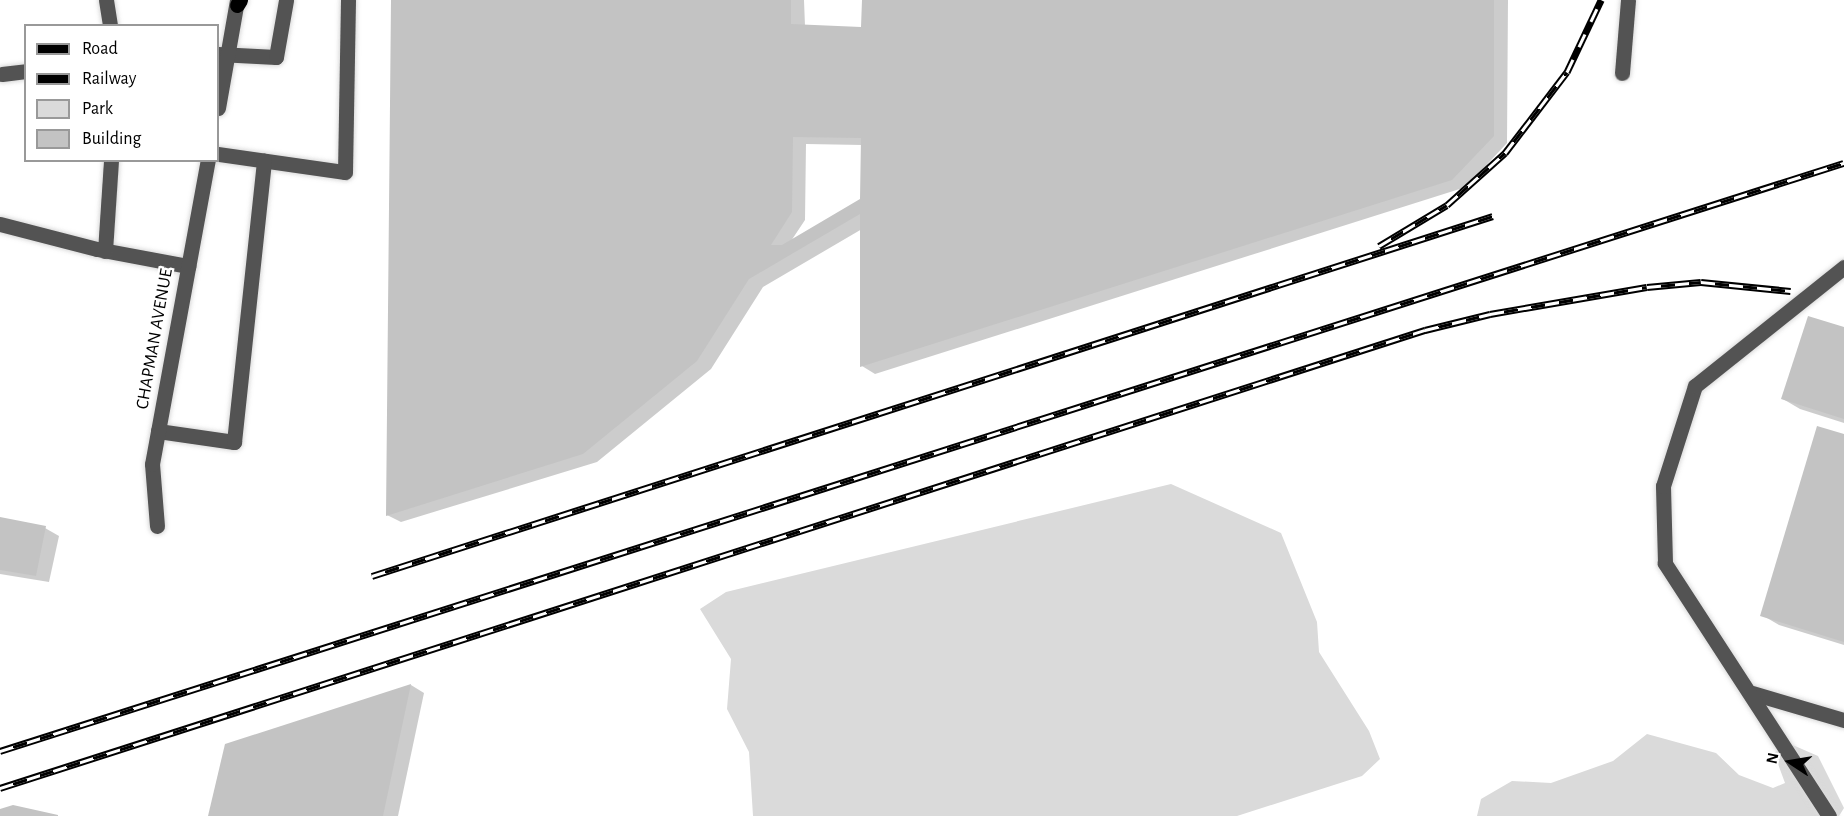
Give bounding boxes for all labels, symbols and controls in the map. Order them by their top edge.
legend [24,24,219,162]
text: Road [82,40,118,58]
text: Railway [82,70,136,88]
text: Park [82,100,113,118]
text: Building [82,130,141,148]
street label: CHAPMAN AVENUE [132,267,178,411]
north arrow [1760,732,1820,792]
text: N [1763,751,1781,765]

